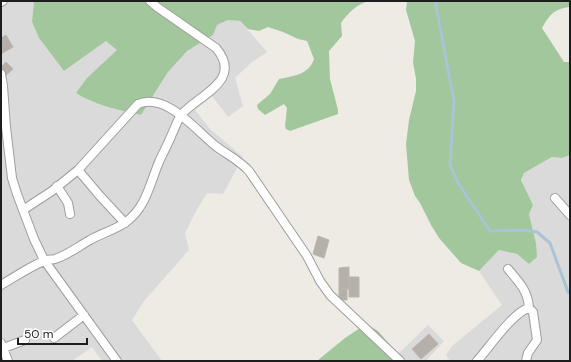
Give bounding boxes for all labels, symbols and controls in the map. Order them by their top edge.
scale bar [18,320,87,346]
text: 50 m [24,326,53,342]

